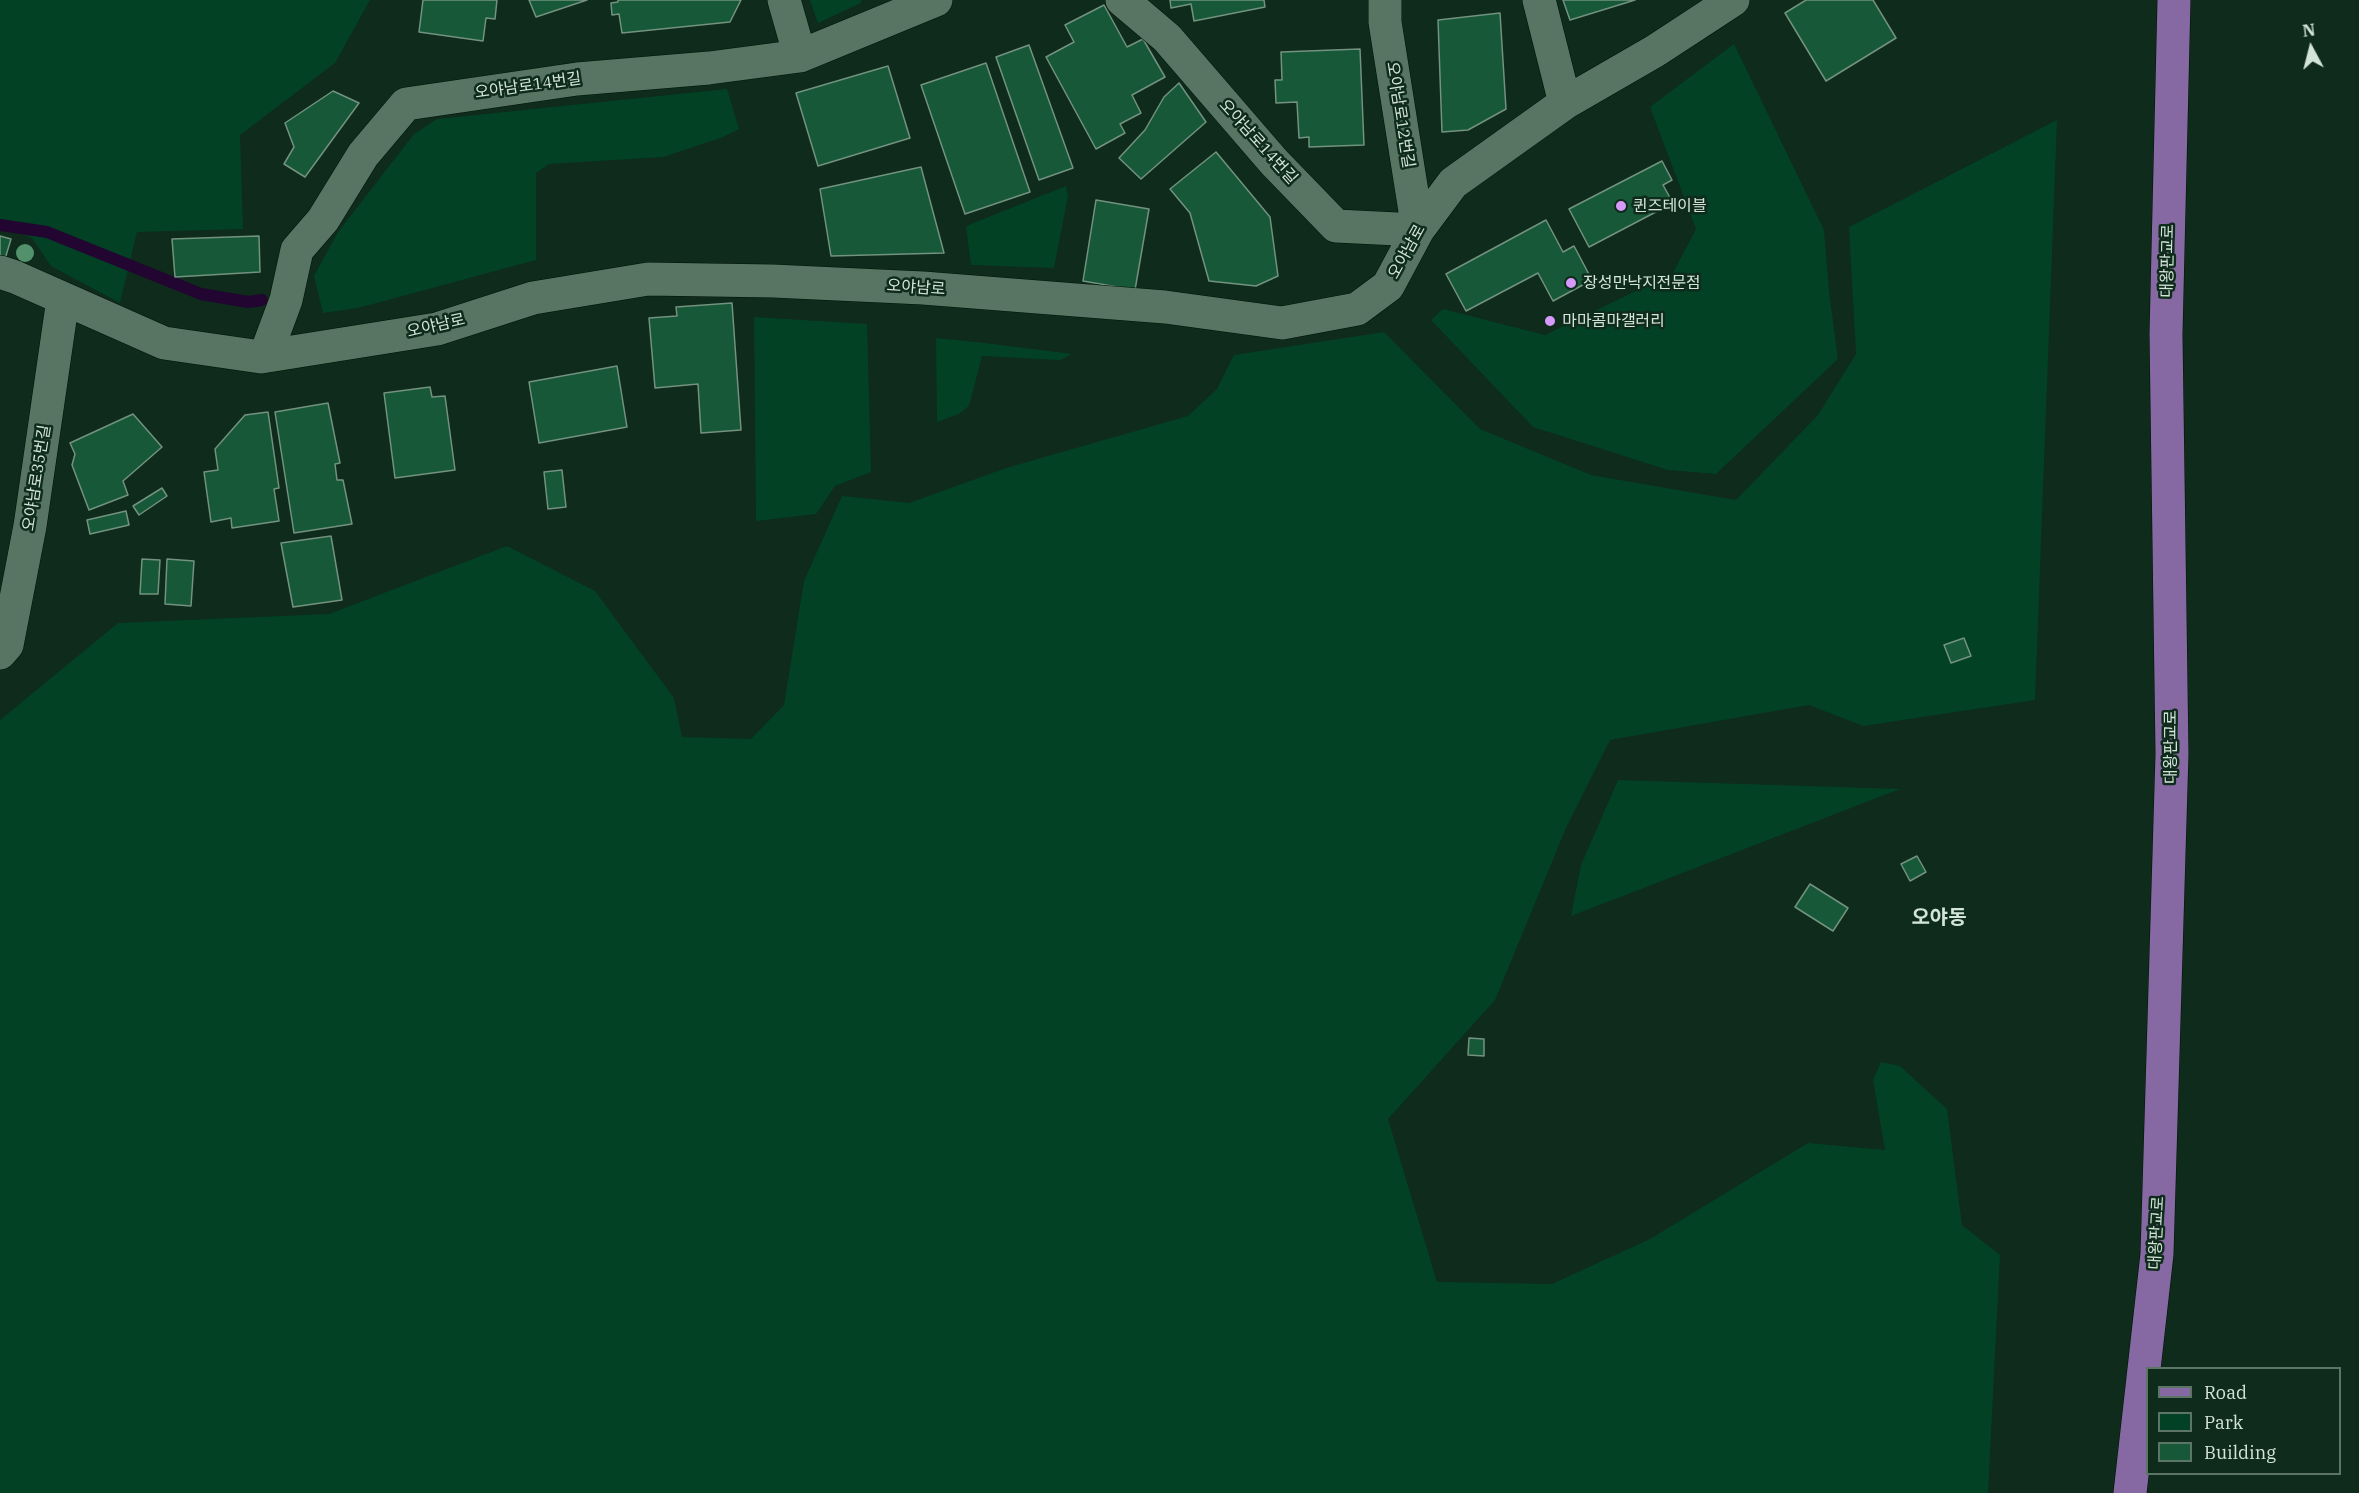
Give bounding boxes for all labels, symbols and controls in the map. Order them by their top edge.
north arrow [2281,18,2341,78]
text: N [2301,19,2316,41]
street label: 오야남로12번길 [1382,60,1418,170]
street label: 오야남로14번길 [473,69,583,103]
street label: 오야남로14번길 [1215,96,1301,188]
place label: 퀸즈테이블 [1633,196,1707,216]
marker: 퀸즈테이블 [1614,199,1628,213]
street label: 오야남로 [1384,222,1430,282]
street label: 대왕판교로 [2158,224,2178,298]
place label: 장성만낙지전문점 [1583,273,1701,293]
street label: 오야남로 [886,276,946,300]
marker: 장성만낙지전문점 [1564,276,1578,290]
street label: 오야남로 [405,310,467,342]
place label: 마마콤마갤러리 [1562,311,1665,331]
marker: 마마콤마갤러리 [1543,314,1557,328]
street label: 오야남로35번길 [19,423,55,533]
street label: 대왕판교로 [2161,710,2181,784]
district label: 오야동 [1911,906,1967,930]
street label: 대왕판교로 [2145,1196,2169,1270]
legend [2146,1367,2341,1475]
text: Road [2204,1381,2247,1404]
text: Park [2204,1411,2243,1434]
text: Building [2204,1441,2276,1464]

